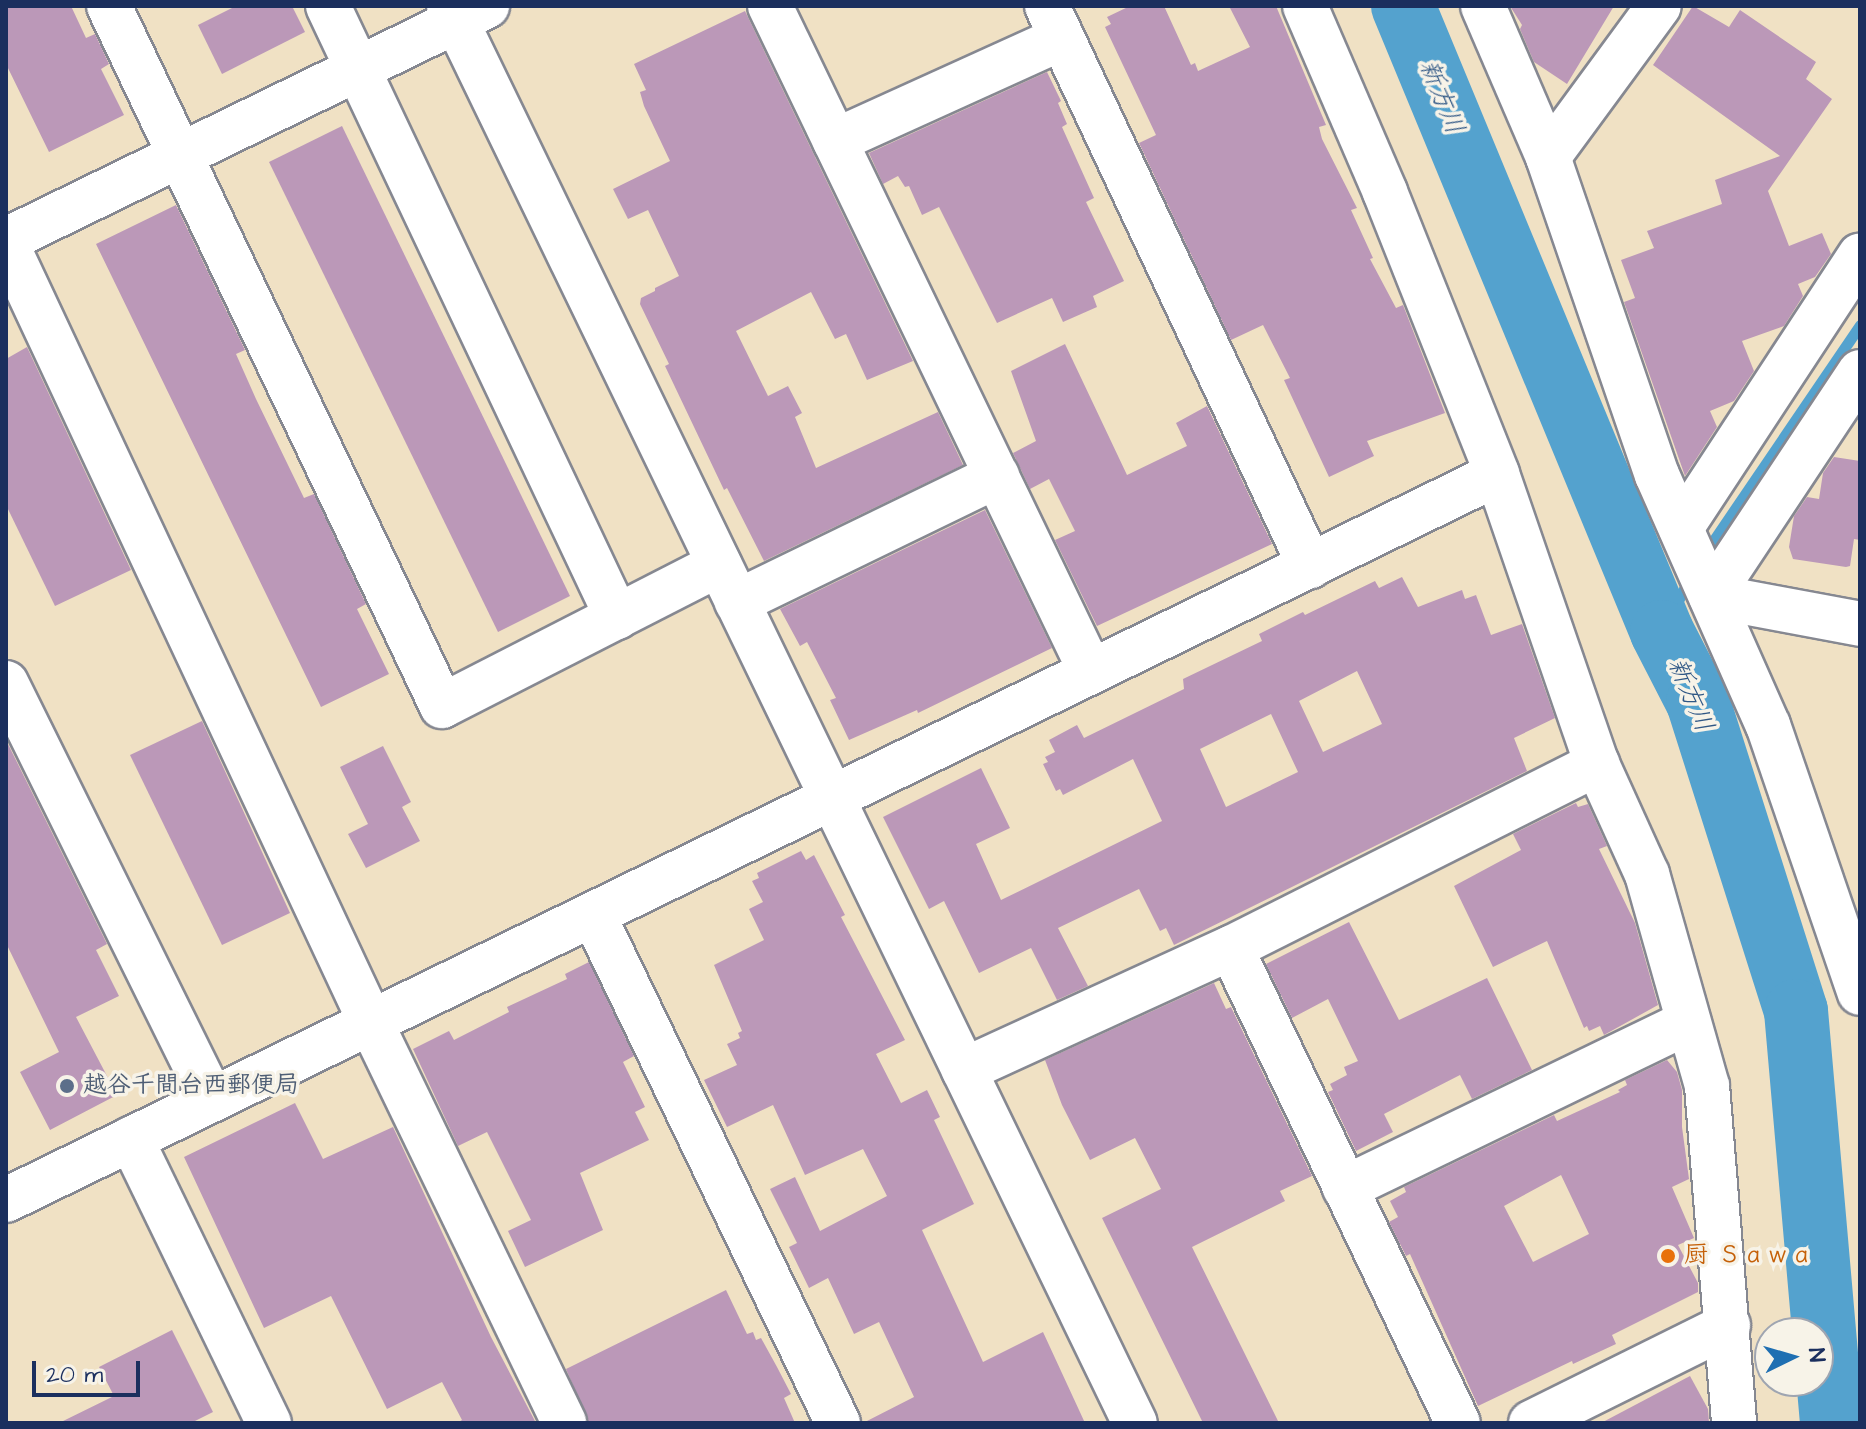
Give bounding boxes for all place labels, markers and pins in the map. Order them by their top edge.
place label: 越谷千間台西郵便局 [83,1072,299,1100]
marker: 越谷千間台西郵便局 [58,1077,76,1095]
place label: 厨 Ｓａｗａ [1684,1242,1814,1270]
marker: 厨 Ｓａｗａ [1659,1247,1677,1265]

